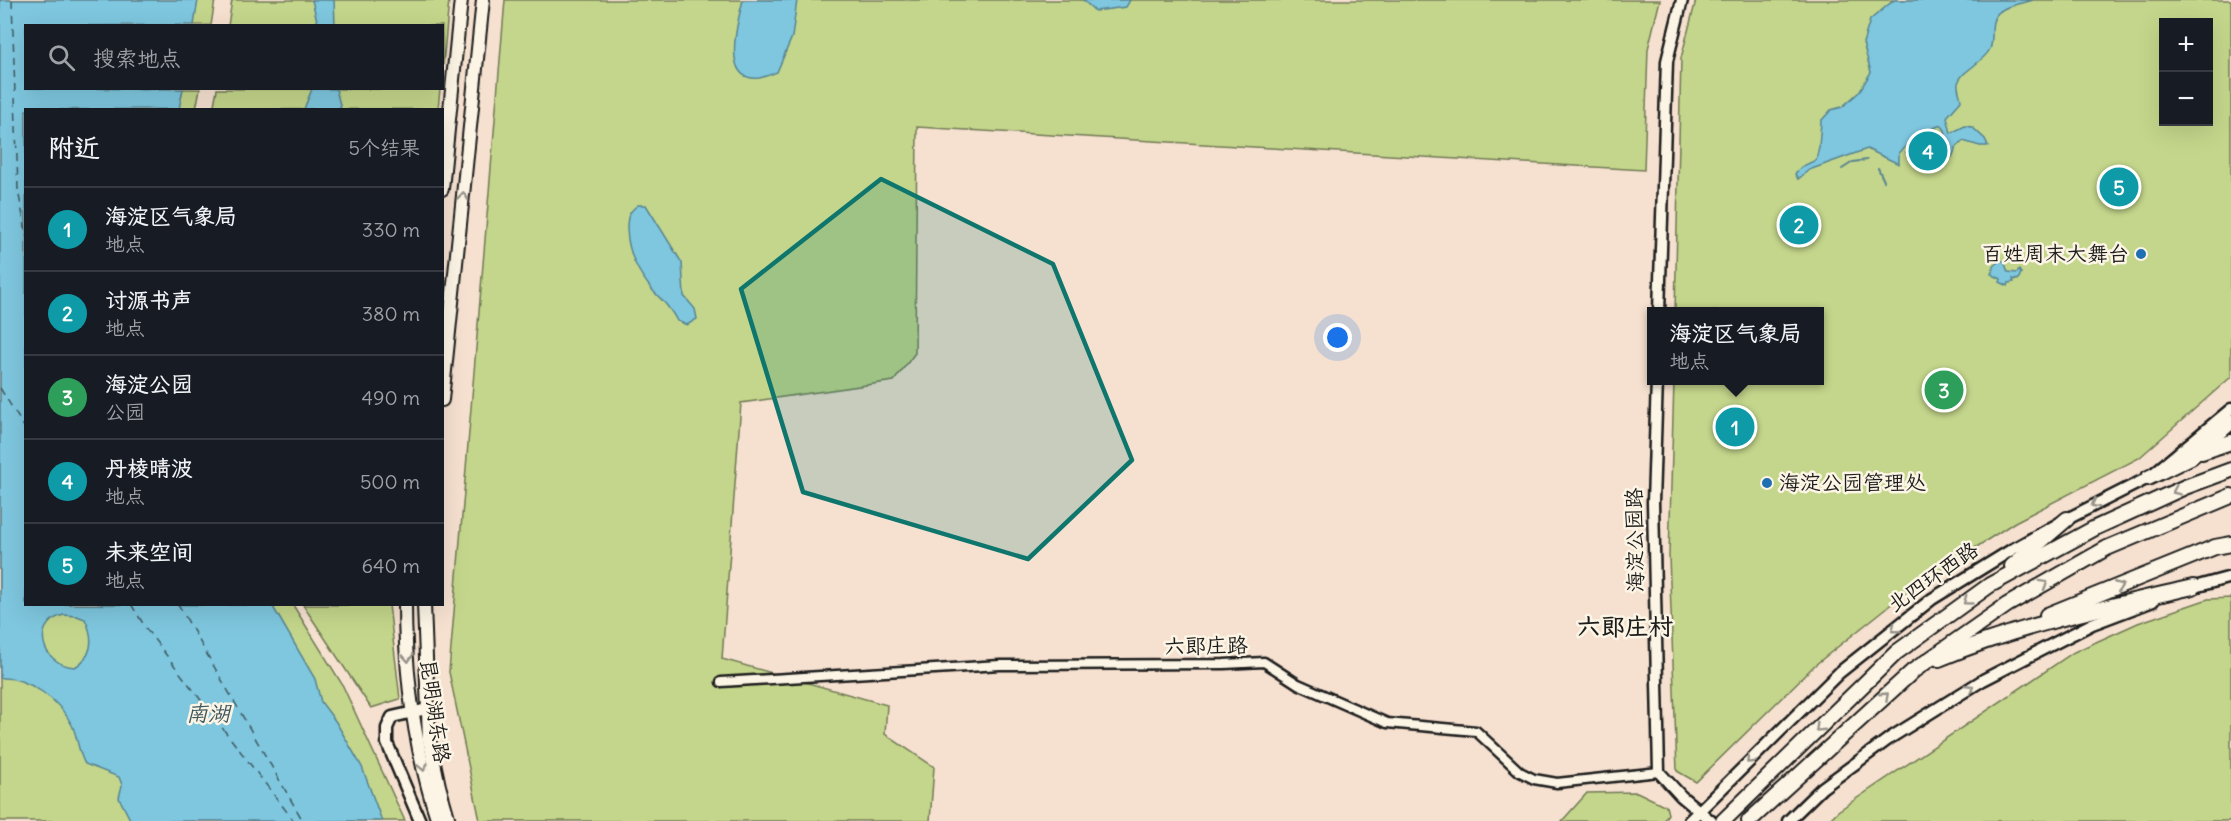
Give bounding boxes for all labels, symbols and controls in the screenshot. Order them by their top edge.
map controls [2159,18,2213,126]
button: + [2159,18,2213,72]
search box [24,24,444,90]
icon: search [45,41,78,74]
text: 搜索地点 [93,44,181,72]
button: − [2159,72,2213,126]
pin: 4 [1908,128,1948,174]
text: 附近 [48,131,100,164]
text: 5个结果 [349,135,420,160]
pin: 5 [2100,164,2138,210]
one-way arrow [456,191,469,200]
text: 海淀区气象局 [105,202,237,230]
pin: 2 [1780,202,1818,248]
text: 1 [64,217,71,242]
text: 330 m [362,217,420,242]
text: 地点 [105,231,145,256]
place label: 百姓周末大舞台 [1982,240,2129,267]
marker: 百姓周末大舞台 [2134,247,2148,261]
text: 讨源书声 [105,286,193,314]
text: 2 [62,301,73,326]
text: 380 m [362,301,420,326]
popup [1647,307,1824,385]
text: 地点 [105,315,145,340]
text: 海淀区气象局 [1669,319,1802,347]
your location [1323,323,1352,352]
text: 地点 [1669,348,1709,373]
pin: 3 [1924,368,1964,412]
text: 海淀公园 [105,370,193,398]
text: 3 [62,385,73,410]
text: 490 m [361,385,420,410]
text: 公园 [105,399,145,424]
pin: 1 [1716,404,1754,450]
text: 丹棱晴波 [105,454,193,482]
text: 4 [62,469,73,494]
text: 500 m [360,469,420,494]
place label: 海淀公园管理处 [1779,469,1926,496]
marker: 海淀公园管理处 [1760,476,1774,490]
text: 地点 [105,483,145,508]
one-way arrow [2172,484,2183,496]
street label: 海淀公园路 [1620,487,1649,593]
one-way arrow [2091,497,2102,509]
street label: 北四环西路 [1882,535,1983,618]
text: 未来空间 [105,538,193,566]
text: 5 [62,553,73,578]
text: 640 m [361,553,420,578]
text: 地点 [105,567,145,592]
one-way arrow [2038,580,2048,591]
one-way arrow [2113,581,2124,593]
one-way arrow [1963,594,1974,605]
district label: 六郎庄村 [1577,611,1673,641]
one-way arrow [1890,622,1901,633]
street label: 六郎庄路 [1164,631,1248,660]
one-way arrow [401,654,414,663]
street label: 昆明湖东路 [415,657,456,765]
one-way arrow [1963,684,1974,695]
one-way arrow [1878,692,1889,703]
water label: 南湖 [186,699,232,727]
one-way arrow [1815,720,1826,731]
one-way arrow [1747,752,1758,763]
one-way arrow [416,762,429,772]

